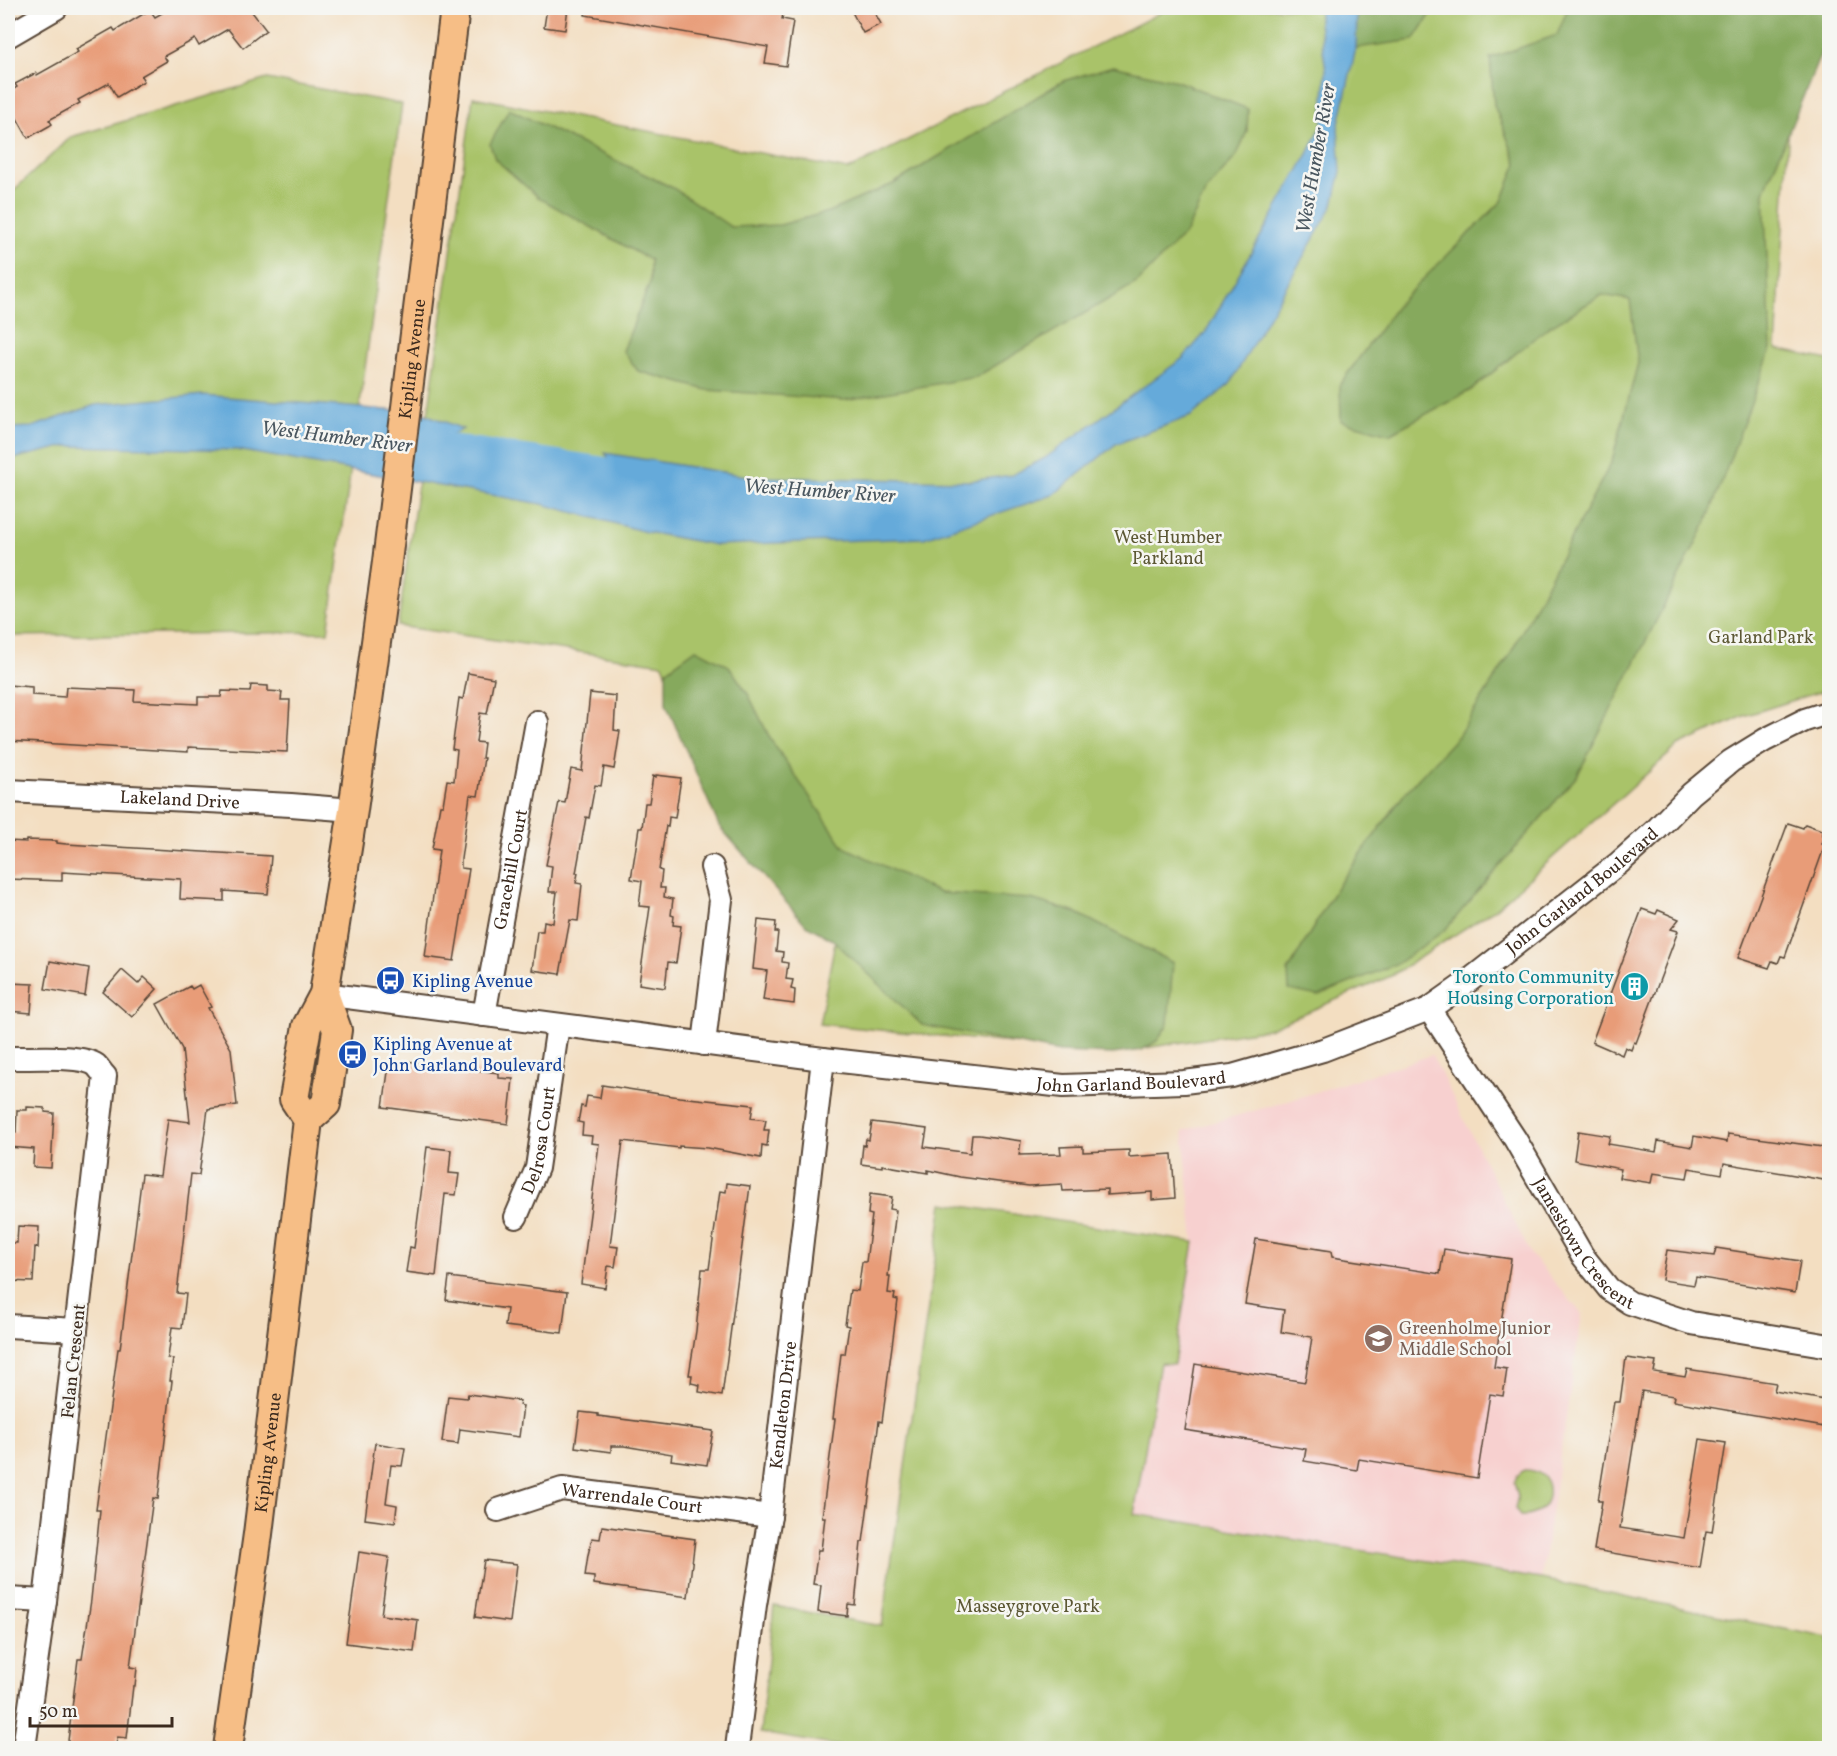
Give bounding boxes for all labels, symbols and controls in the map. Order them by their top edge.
water label: West Humber River [1290,81,1344,236]
street label: Kipling Avenue [394,297,433,421]
water label: West Humber River [260,415,414,461]
water label: West Humber River [743,473,897,511]
park label: West Humber Parkland [1114,526,1223,572]
park label: Garland Park [1708,626,1814,651]
street label: Lakeland Drive [119,786,240,816]
street label: Gracehill Court [489,807,535,932]
street label: John Garland Boulevard [1501,822,1665,961]
bus stop icon: Kipling Avenue [375,965,407,997]
place label: Toronto Community Housing Corporation [1447,966,1614,1012]
place label: Kipling Avenue [412,970,533,995]
building icon: Toronto Community Housing Corporation [1619,971,1651,1003]
place label: Kipling Avenue at John Garland Boulevard [373,1033,563,1079]
bus stop icon: Kipling Avenue at John Garland Boulevard [336,1038,368,1070]
street label: John Garland Boulevard [1035,1066,1228,1100]
street label: Delrosa Court [516,1085,563,1199]
street label: Jamestown Crescent [1526,1173,1637,1317]
street label: Felan Crescent [56,1302,93,1420]
place label: Greenholme Junior Middle School [1399,1317,1551,1363]
school or university icon: Greenholme Junior Middle School [1362,1322,1394,1354]
street label: Kendleton Drive [765,1340,804,1471]
street label: Kipling Avenue [250,1391,289,1514]
street label: Warrendale Court [560,1478,704,1521]
park label: Masseygrove Park [956,1595,1100,1620]
scale bar [30,1690,172,1728]
text: 50 m [39,1700,78,1725]

